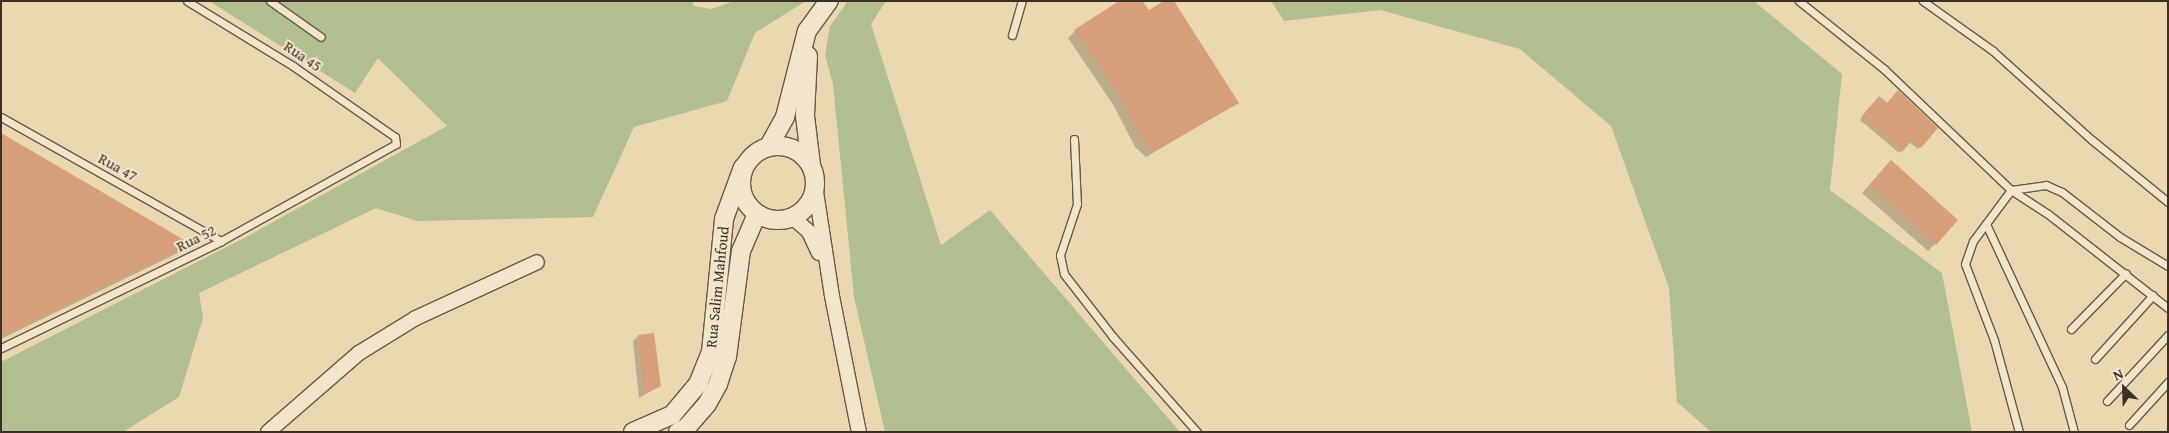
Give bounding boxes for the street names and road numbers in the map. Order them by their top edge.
street label: Rua 45 [281,37,325,75]
street label: Rua 47 [95,149,141,185]
street label: Rua 52 [173,221,219,255]
street label: Rua Salim Mahfoud [702,225,732,349]

